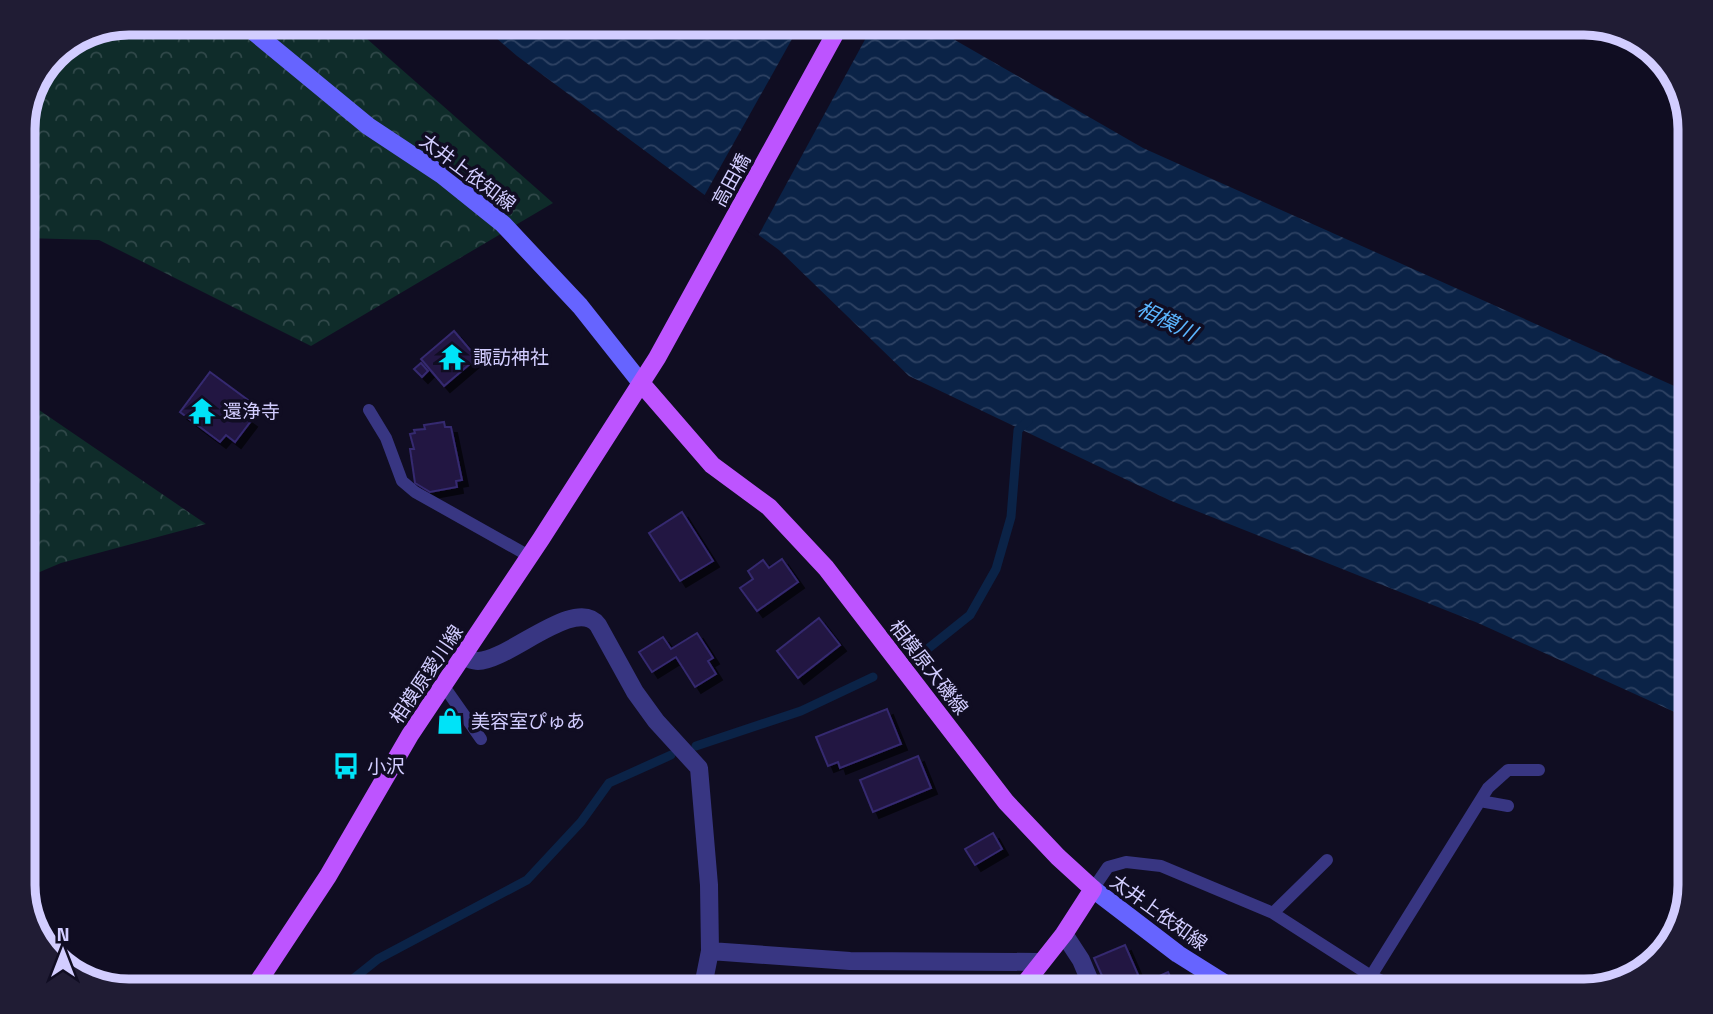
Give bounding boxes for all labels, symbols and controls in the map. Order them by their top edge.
street label: 太井上依知線 [414,126,523,217]
street label: 高田橋 [704,148,757,212]
water label: 相模川 [1132,292,1205,349]
temple icon: 諏訪神社 [437,342,467,372]
place label: 諏訪神社 [473,342,549,371]
temple icon: 還浄寺 [187,396,217,426]
place label: 還浄寺 [223,396,280,425]
street label: 相模原大磯線 [883,613,976,721]
street label: 相模原愛川線 [382,618,469,729]
shop icon: 美容室ぴゅあ [435,706,465,736]
place label: 美容室ぴゅあ [471,706,585,735]
bus stop icon: 小沢 [331,751,361,781]
place label: 小沢 [367,751,405,780]
street label: 太井上依知線 [1105,866,1214,957]
north arrow [28,916,98,986]
text: N [56,919,70,948]

